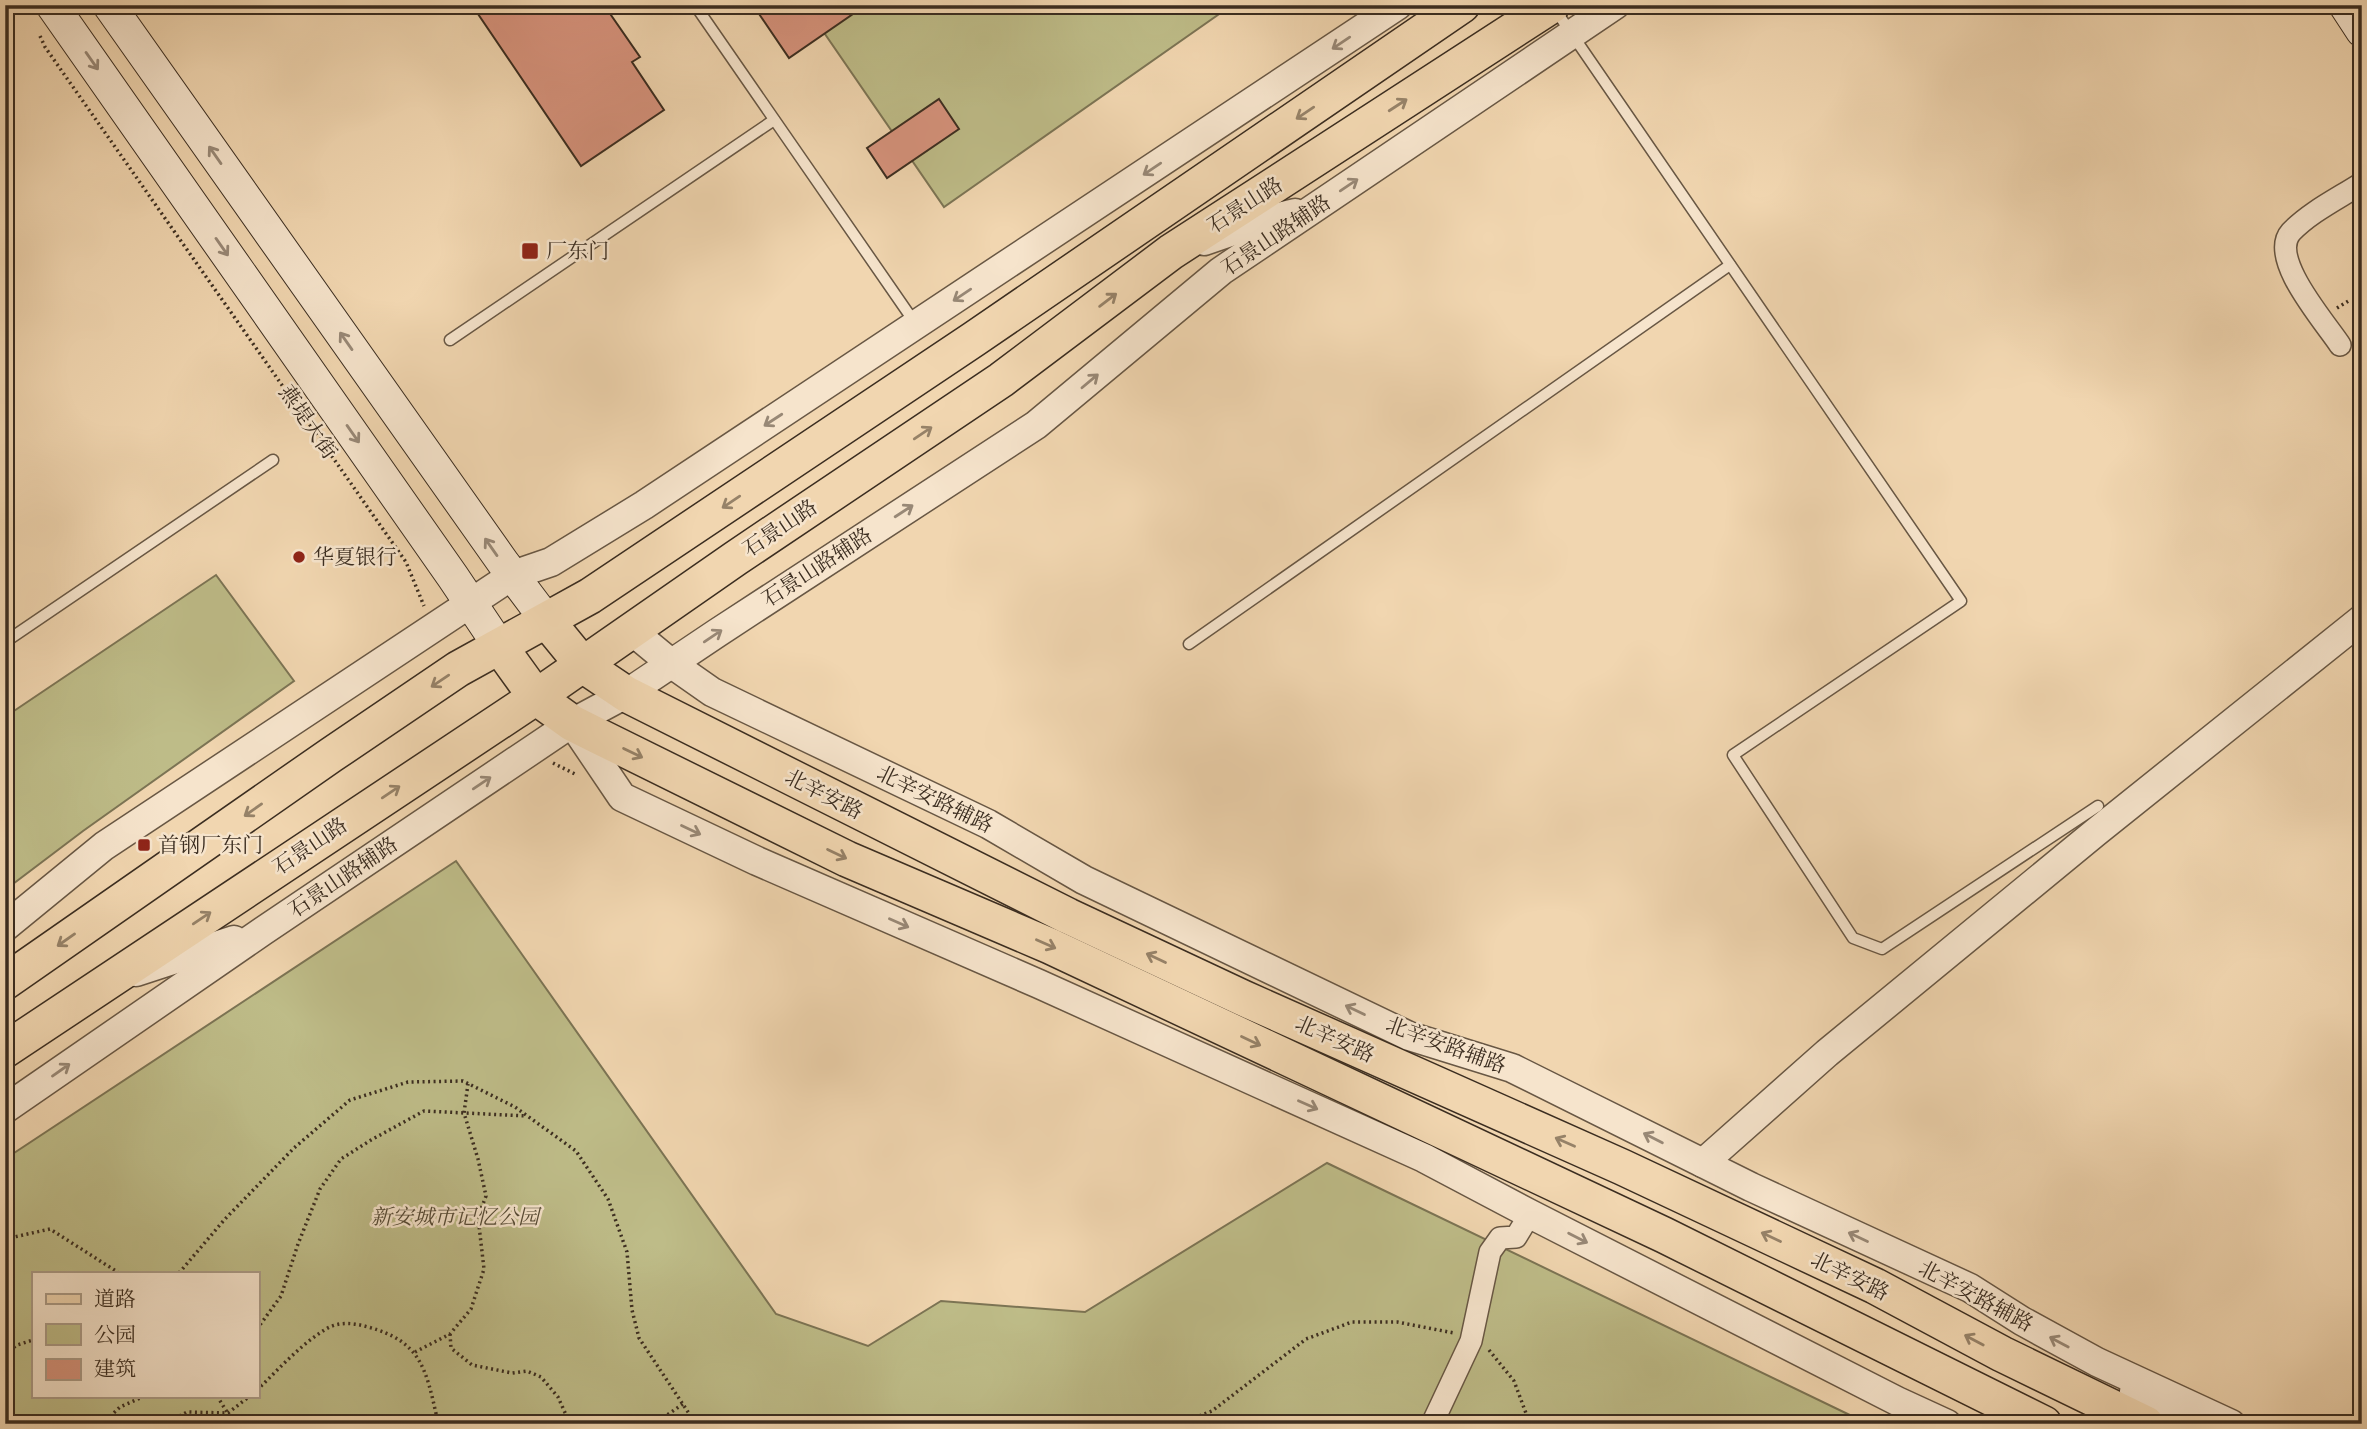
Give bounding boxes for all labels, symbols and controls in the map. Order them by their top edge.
one-way arrow [1332,36,1352,50]
one-way arrow [85,51,99,70]
one-way arrow [1388,98,1408,112]
one-way arrow [1296,106,1315,120]
one-way arrow [208,146,222,165]
one-way arrow [1143,162,1162,176]
street label: 石景山路 [1203,172,1288,240]
one-way arrow [1339,178,1358,192]
street label: 石景山路辅路 [1217,190,1337,283]
one-way arrow [215,237,229,256]
place label: 厂东门 [546,239,609,266]
marker: 厂东门 [520,241,540,261]
one-way arrow [953,287,972,302]
one-way arrow [1098,293,1117,308]
one-way arrow [339,332,353,351]
one-way arrow [1080,373,1098,389]
street label: 燕堤大街 [272,381,342,465]
one-way arrow [763,413,783,427]
one-way arrow [346,424,360,443]
one-way arrow [913,426,932,440]
one-way arrow [722,495,741,509]
street label: 石景山路 [738,495,823,564]
one-way arrow [893,504,913,518]
street label: 石景山路辅路 [758,523,878,614]
one-way arrow [484,538,499,557]
place label: 华夏银行 [313,545,397,572]
marker: 华夏银行 [291,549,307,565]
one-way arrow [703,629,722,643]
one-way arrow [431,674,450,688]
one-way arrow [622,747,643,761]
street label: 北辛安路辅路 [872,761,997,840]
street label: 北辛安路 [780,764,867,826]
one-way arrow [472,776,491,790]
one-way arrow [381,785,401,799]
one-way arrow [244,803,263,817]
street label: 石景山路 [268,813,353,882]
one-way arrow [680,823,701,837]
street label: 石景山路辅路 [284,832,404,925]
place label: 首钢厂东门 [158,833,263,860]
marker: 首钢厂东门 [136,837,152,853]
one-way arrow [826,848,847,862]
one-way arrow [192,911,211,925]
one-way arrow [888,917,909,930]
one-way arrow [57,933,76,947]
one-way arrow [1034,938,1056,951]
one-way arrow [1146,950,1167,963]
one-way arrow [1345,1002,1366,1016]
street label: 北辛安路 [1291,1011,1378,1070]
street label: 北辛安路辅路 [1382,1012,1509,1081]
one-way arrow [1240,1035,1261,1048]
one-way arrow [51,1063,70,1077]
one-way arrow [1297,1099,1318,1112]
one-way arrow [1643,1131,1664,1145]
one-way arrow [1555,1135,1576,1148]
park label: 新安城市记忆公园 [371,1205,542,1232]
one-way arrow [1761,1230,1782,1244]
one-way arrow [1848,1230,1869,1243]
one-way arrow [1567,1232,1588,1246]
street label: 北辛安路 [1806,1247,1893,1308]
street label: 北辛安路辅路 [1913,1256,2037,1339]
legend [32,1272,259,1398]
text: 道路 [94,1287,136,1314]
text: 公园 [94,1323,136,1350]
one-way arrow [1965,1332,1985,1346]
one-way arrow [2050,1334,2070,1348]
text: 建筑 [94,1357,136,1384]

